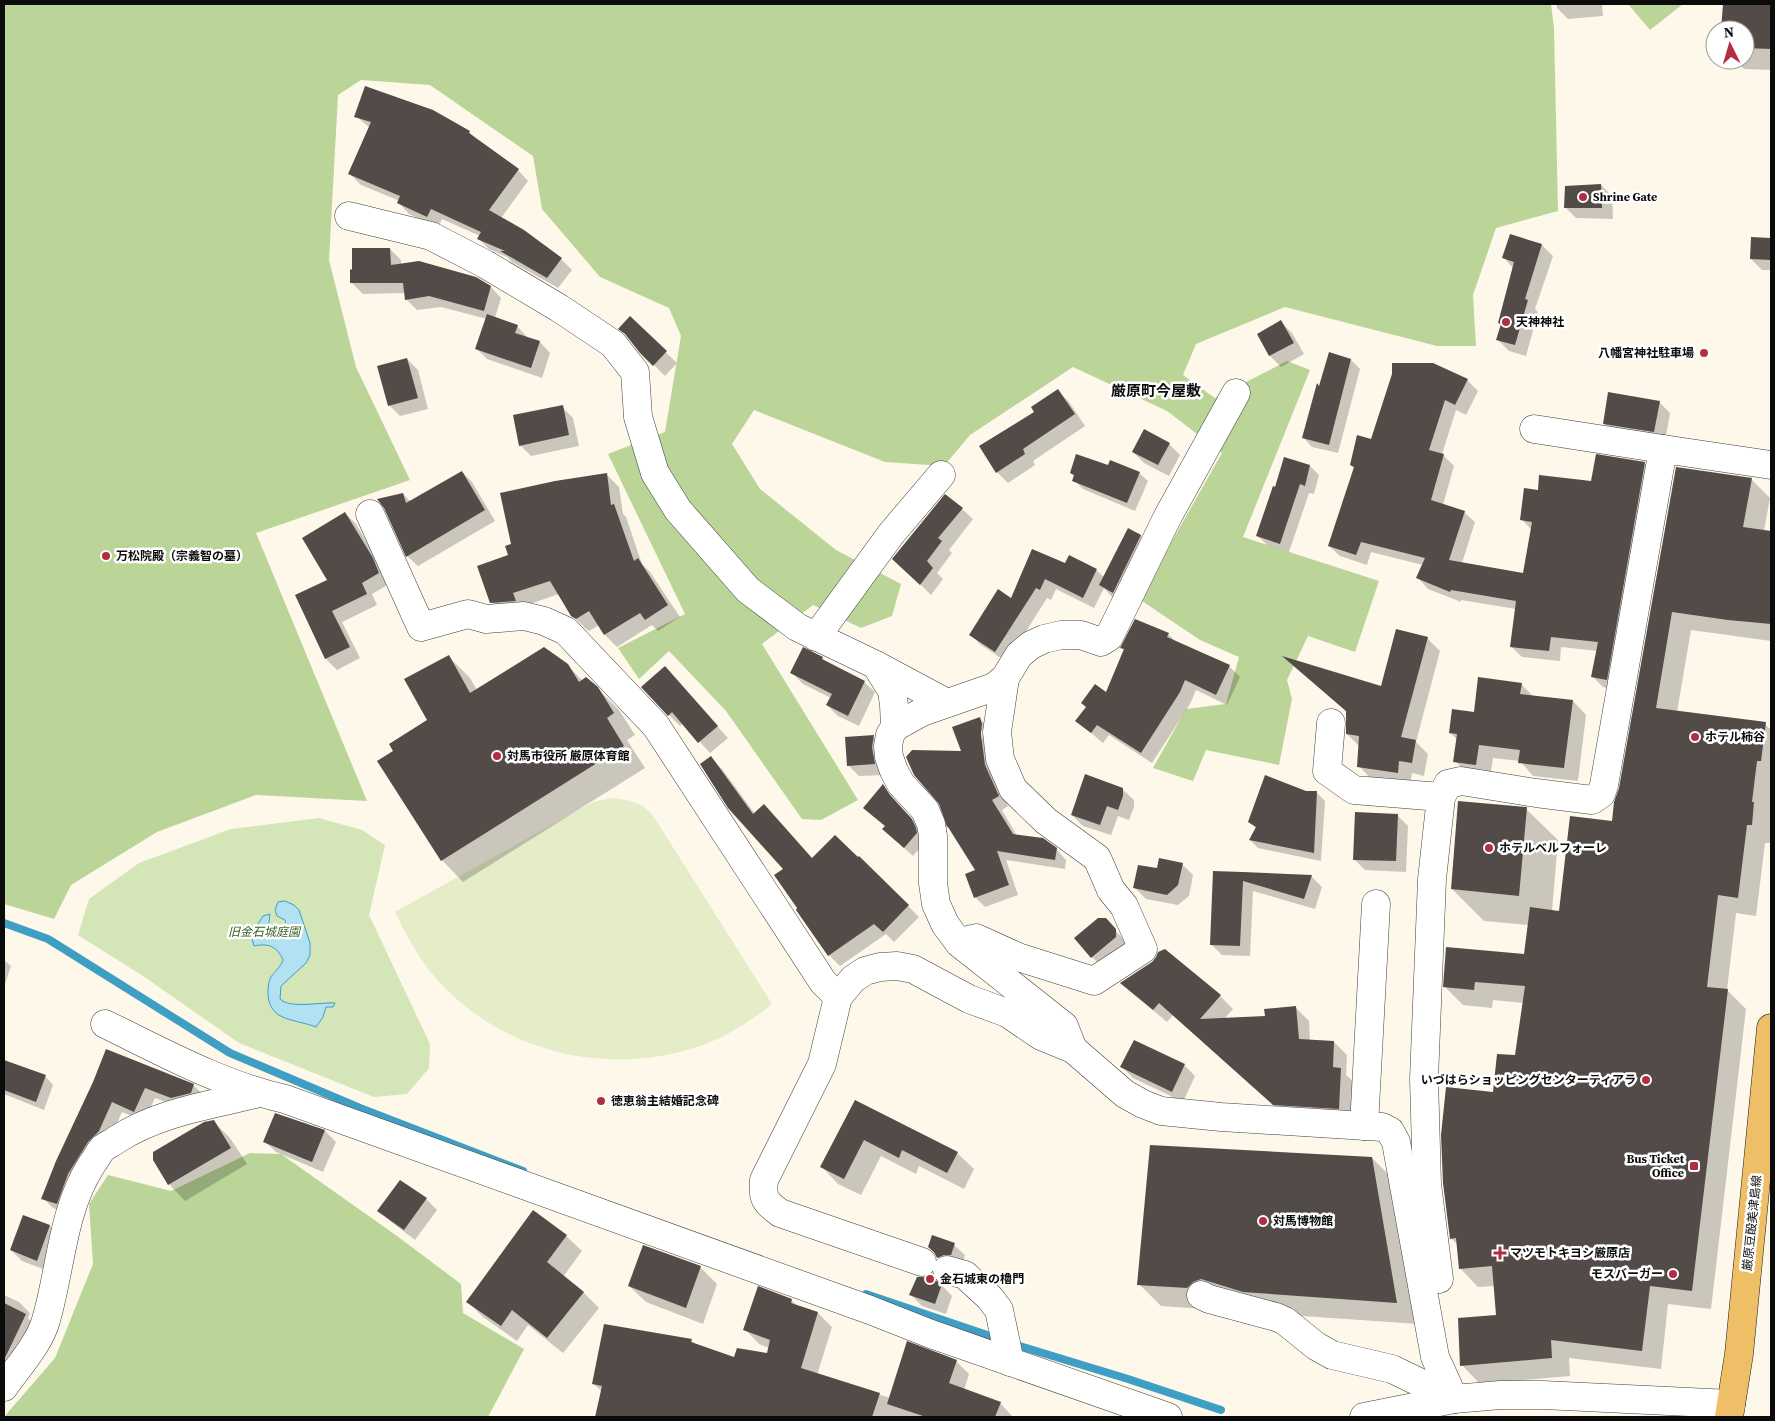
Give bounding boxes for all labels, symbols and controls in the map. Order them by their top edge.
north arrow [1705,20,1755,70]
text: N [1723,22,1735,42]
place label: Shrine Gate [1593,189,1657,205]
marker: Shrine Gate [1577,191,1589,203]
place label: 天神神社 [1516,314,1564,330]
marker: 天神神社 [1500,316,1512,328]
place label: 八幡宮神社駐車場 [1598,345,1694,361]
marker: 八幡宮神社駐車場 [1698,347,1710,359]
district label: 厳原町今屋敷 [1111,380,1201,401]
place label: 万松院殿（宗義智の墓） [116,548,248,564]
marker: 万松院殿（宗義智の墓） [100,550,112,562]
place label: ホテル柿谷 [1705,729,1765,745]
marker: ホテル柿谷 [1689,731,1701,743]
place label: 対馬市役所 厳原体育館 [507,748,630,764]
marker: 対馬市役所 厳原体育館 [491,750,503,762]
place label: ホテルベルフォーレ [1499,840,1607,856]
marker: ホテルベルフォーレ [1483,842,1495,854]
park label: 旧金石城庭園 [228,924,302,940]
place label: いづはらショッピングセンターティアラ [1421,1072,1636,1088]
marker: いづはらショッピングセンターティアラ [1640,1074,1652,1086]
place label: 徳恵翁主結婚記念碑 [611,1093,719,1109]
marker: 徳恵翁主結婚記念碑 [595,1095,607,1107]
place label: Bus Ticket Office [1626,1151,1685,1181]
marker: Bus Ticket Office [1688,1160,1700,1172]
street label: 厳原豆酘美津島線 [1739,1174,1765,1272]
place label: 対馬博物館 [1273,1213,1333,1229]
marker: 対馬博物館 [1257,1215,1269,1227]
place label: マツモトキヨシ厳原店 [1510,1245,1630,1261]
marker: マツモトキヨシ厳原店 [1494,1247,1506,1259]
place label: モスバーガー [1591,1266,1663,1282]
marker: モスバーガー [1667,1268,1679,1280]
place label: 金石城東の櫓門 [940,1271,1024,1287]
marker: 金石城東の櫓門 [924,1273,936,1285]

